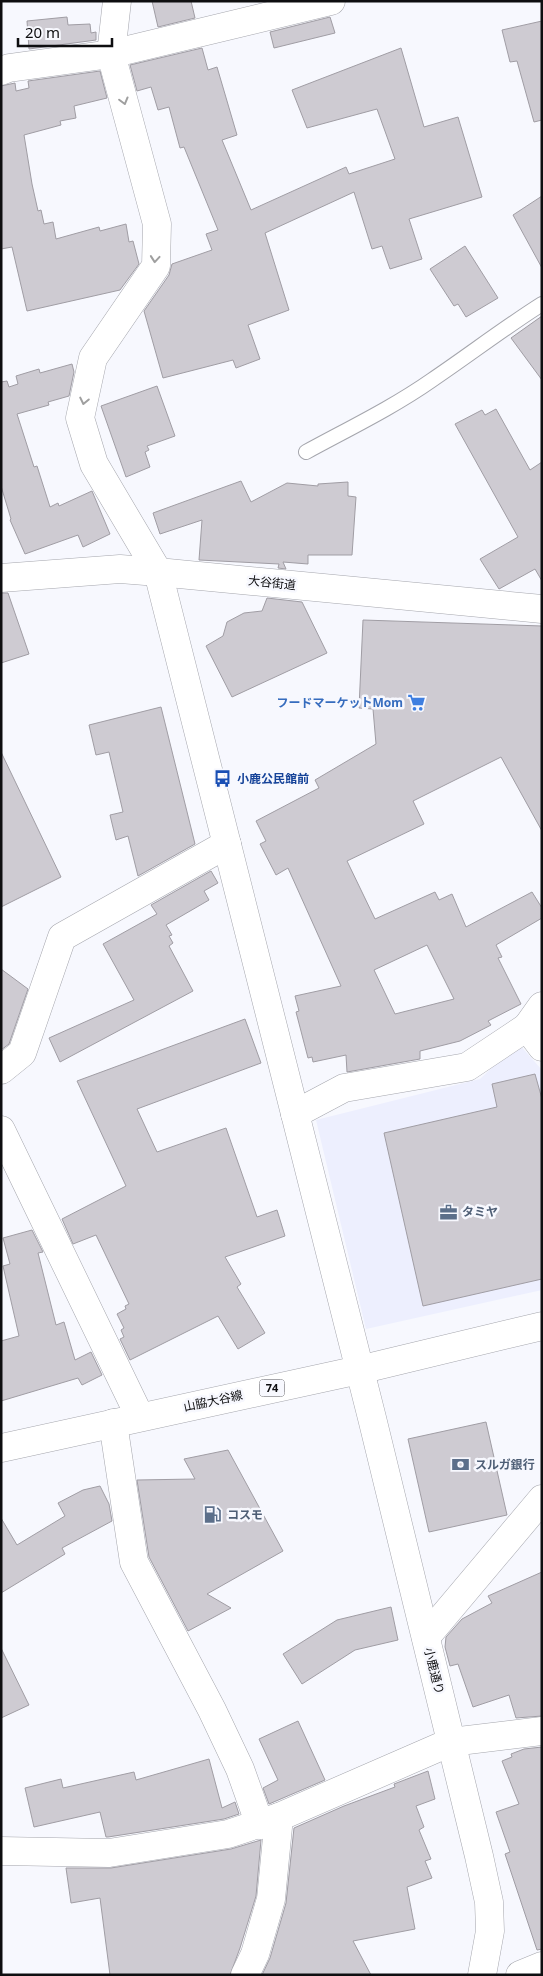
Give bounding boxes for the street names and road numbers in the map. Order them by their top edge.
street label: 大谷街道 [247,572,297,593]
road number: 74 [260,1380,284,1396]
street label: 山脇大谷線 [182,1386,244,1415]
street label: 小鹿通り [420,1646,449,1696]

